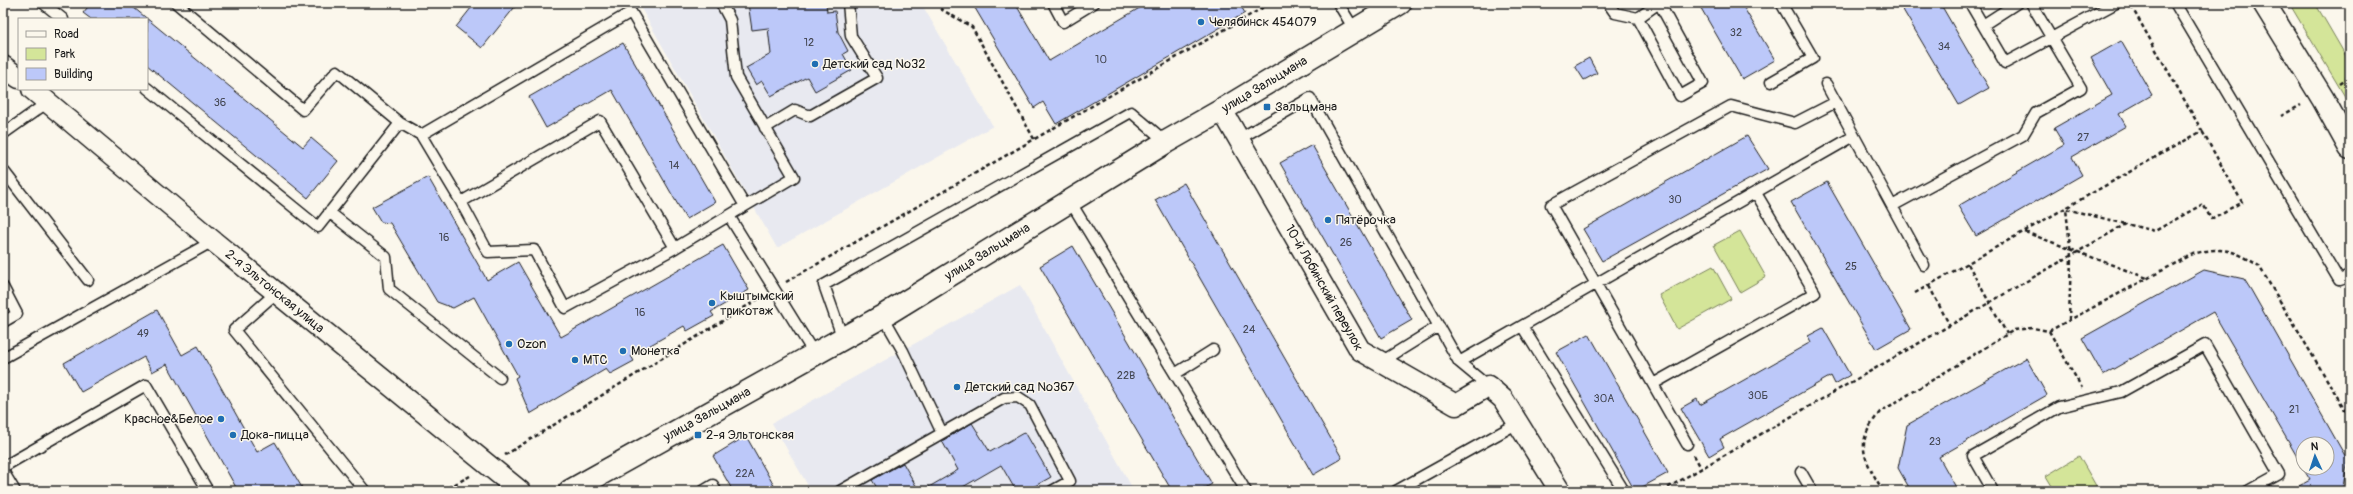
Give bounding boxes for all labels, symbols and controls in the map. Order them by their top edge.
place label: Челябинск 454079 [1209,14,1317,30]
marker: Челябинск 454079 [1196,17,1206,27]
legend [18,18,148,90]
house number: 32 [1730,26,1742,39]
text: Road [54,27,79,42]
house number: 12 [804,36,814,49]
house number: 34 [1938,40,1951,53]
text: Park [54,47,75,62]
street label: улица Зальцмана [1220,52,1310,116]
house number: 10 [1095,53,1107,66]
place label: Детский сад №32 [822,56,925,72]
marker: Детский сад №32 [810,59,820,69]
text: Building [54,67,93,82]
house number: 36 [214,96,226,109]
place label: Зальцмана [1275,99,1337,115]
marker: Зальцмана [1262,102,1272,112]
house number: 27 [2077,131,2089,144]
house number: 14 [669,159,680,172]
house number: 30 [1668,193,1682,206]
place label: Пятёрочка [1336,212,1396,228]
marker: Пятёрочка [1323,215,1333,225]
street label: улица Зальцмана [941,220,1033,285]
street label: 10-й Лобинский переулок [1282,222,1367,354]
house number: 16 [439,231,449,244]
house number: 26 [1340,236,1352,249]
street label: 2-я Эльтонская улица [222,246,328,336]
house number: 25 [1845,260,1857,273]
place label: Кыштымский трикотаж [720,288,794,319]
marker: Кыштымский трикотаж [707,298,717,308]
house number: 16 [635,306,645,319]
house number: 24 [1243,323,1256,336]
house number: 49 [137,327,149,340]
place label: Ozon [517,336,546,352]
marker: Ozon [504,339,514,349]
place label: Монетка [631,343,680,359]
marker: Монетка [618,346,628,356]
place label: МТС [583,352,608,368]
marker: МТС [570,355,580,365]
house number: 22В [1117,369,1135,382]
place label: Детский сад №367 [964,379,1075,395]
marker: Детский сад №367 [952,382,962,392]
street label: улица Зальцмана [660,384,753,446]
house number: 30Б [1748,389,1768,402]
house number: 30А [1594,392,1614,405]
house number: 21 [2289,403,2299,416]
place label: Красное&Белое [124,411,214,427]
marker: Красное&Белое [216,414,226,424]
place label: Дока-пицца [240,427,309,443]
place label: 2-я Эльтонская [706,427,794,443]
marker: Дока-пицца [228,430,238,440]
marker: 2-я Эльтонская [693,430,703,440]
house number: 23 [1929,435,1941,448]
north arrow [2295,436,2335,476]
text: N [2310,440,2319,453]
house number: 22А [735,467,755,480]

